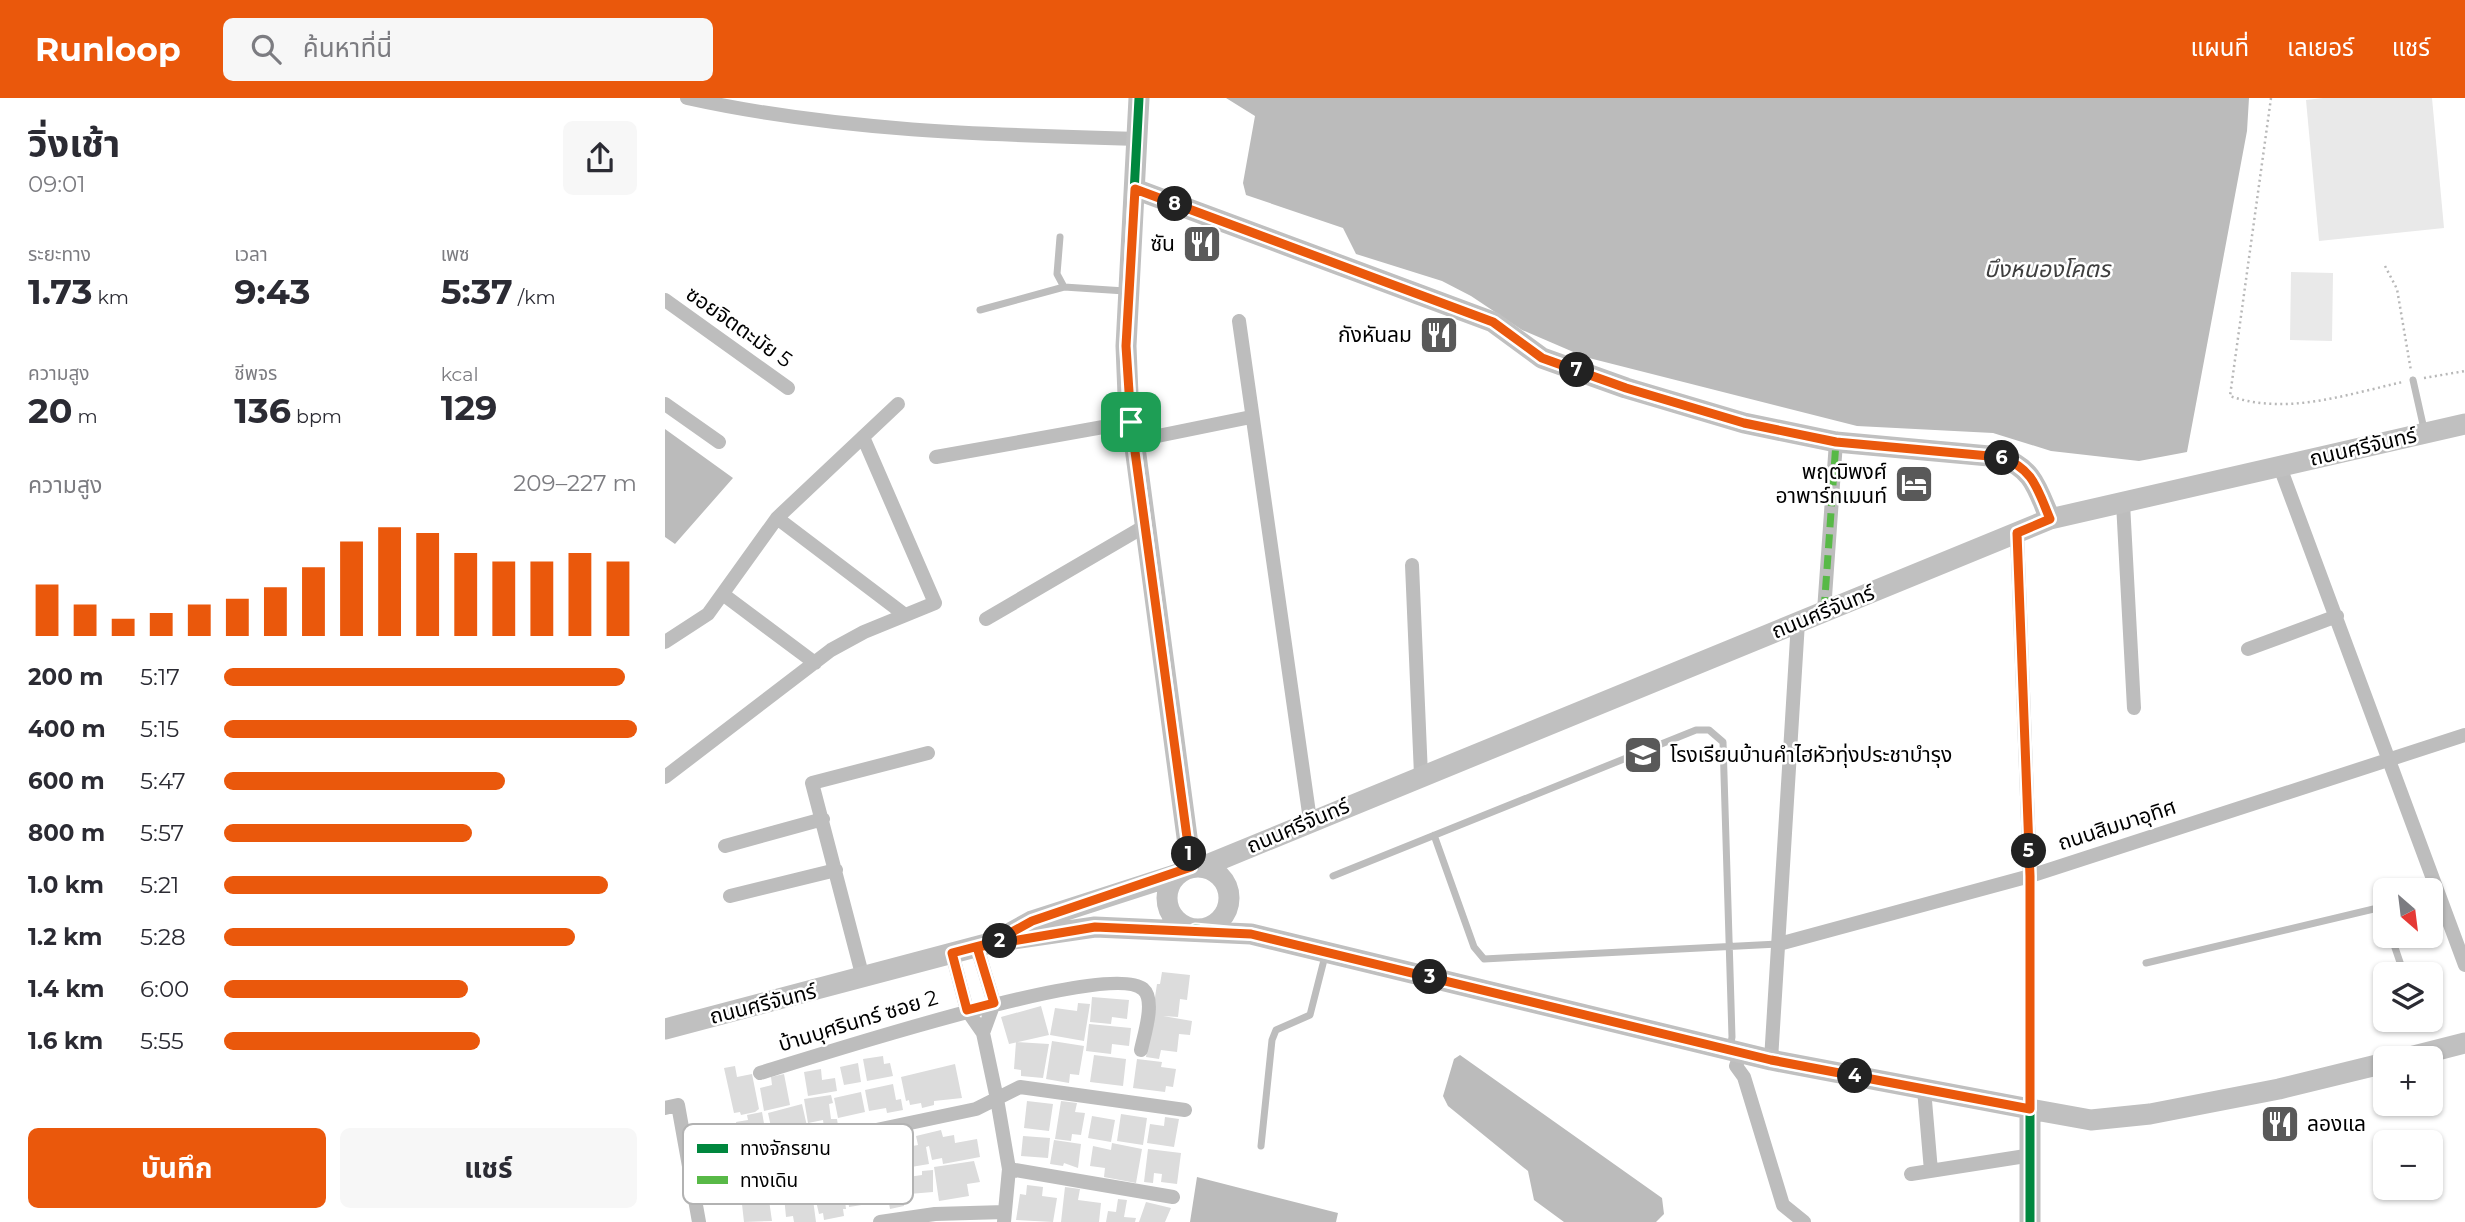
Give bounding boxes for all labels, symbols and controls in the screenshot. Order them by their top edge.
search box [223,18,713,81]
text: Runloop [35,29,181,69]
icon: search [247,30,285,68]
text: ค้นหาที่นี่ [303,32,392,64]
text: แผนที่ [2191,33,2249,62]
text: เลเยอร์ [2287,33,2354,62]
text: แชร์ [2392,33,2430,62]
text: วิ่งเช้า [28,120,120,167]
button: share [563,121,637,195]
text: 09:01 [28,170,86,198]
pin: 8 [1157,186,1193,222]
text: 8 [1168,192,1181,215]
restaurant icon: ซัน [1181,223,1223,265]
place label: ซัน [1150,231,1175,256]
text: ระยะทาง [28,243,91,266]
text: เวลา [234,243,268,266]
text: เพซ [441,243,470,266]
water label: บึงหนองโคตร [1984,255,2112,283]
text: 1.73 [28,270,93,313]
text: 9:43 [234,270,310,313]
text: 5:37 [441,270,513,313]
street label: ซอยจิตตะมัย 5 [681,281,797,372]
text: km [93,286,129,309]
text: /km [513,286,556,309]
restaurant icon: กังหันลม [1418,314,1460,356]
place label: กังหันลม [1338,322,1412,347]
pin: 7 [1559,352,1595,388]
text: 7 [1571,358,1582,381]
text: ความสูง [28,362,89,385]
text: ชีพจร [234,362,277,385]
text: kcal [441,363,479,386]
text: 129 [441,386,497,429]
text: 20 [28,389,72,432]
text: 136 [234,389,291,432]
pin [1101,392,1161,452]
icon: arrive [1112,403,1150,441]
text: m [72,405,98,428]
text: bpm [291,405,342,428]
street label: ถนนศรีจันทร์ [2307,422,2420,471]
pin: 6 [1985,440,2019,476]
text: 6 [1995,446,2008,469]
place label: พฤฒิพงศ์ อาพาร์ทเมนท์ [1776,459,1887,508]
hotel icon: พฤฒิพงศ์ อาพาร์ทเมนท์ [1893,463,1935,505]
text: 209–227 m [513,469,637,497]
text: ความสูง [28,471,102,499]
street label: ถนนศรีจันทร์ [1768,579,1879,644]
text: 200 m [28,663,103,691]
text: 5:17 [140,663,180,691]
text: 400 m [28,715,106,743]
text: 5:15 [140,715,179,743]
school or university icon: โรงเรียนบ้านคำไฮหัวทุ่งประชาบำรุง [1622,734,1664,776]
place label: โรงเรียนบ้านคำไฮหัวทุ่งประชาบำรุง [1670,742,1952,768]
text: 600 m [28,767,105,795]
text: 5:47 [140,767,186,795]
street label: ถนนศรีจันทร์ [1243,792,1354,858]
street label: ถนนสิมมาอุทิศ [2055,794,2179,856]
text: 800 m [28,819,105,847]
text: 5:57 [140,819,184,847]
pin: 5 [2011,834,2047,868]
pin: 1 [1171,836,1207,872]
text: 5 [2023,839,2034,862]
text: 1 [1185,842,1192,865]
text: 1.0 km [28,871,104,899]
text: 5:21 [140,871,179,899]
north arrow [2373,878,2443,948]
map controls [2373,878,2443,1200]
text: 1.2 km [28,923,102,951]
text: 5:28 [140,923,186,951]
pin: 2 [983,924,1017,958]
text: 2 [994,929,1005,952]
pin: 3 [1413,960,1447,994]
button: layers [2373,962,2443,1032]
text: 3 [1424,965,1435,988]
text: 1.4 km [28,975,105,1003]
text: 6:00 [140,975,189,1003]
street label: ถนนศรีจันทร์ [707,978,820,1029]
street label: บ้านบุศรินทร์ ซอย 2 [775,984,941,1058]
text: 1.6 km [28,1027,103,1055]
text: 5:55 [140,1027,184,1055]
button: + [2373,1046,2443,1116]
pin: 4 [1837,1058,1873,1094]
text: 4 [1848,1064,1861,1087]
restaurant icon: ลองแล [2259,1103,2301,1145]
place label: ลองแล [2307,1111,2366,1136]
legend [683,1124,913,1204]
button: บันทึก [28,1128,326,1208]
button: แชร์ [340,1128,637,1208]
button: − [2373,1130,2443,1200]
text: ทางจักรยาน [740,1137,831,1160]
text: ทางเดิน [740,1169,798,1192]

